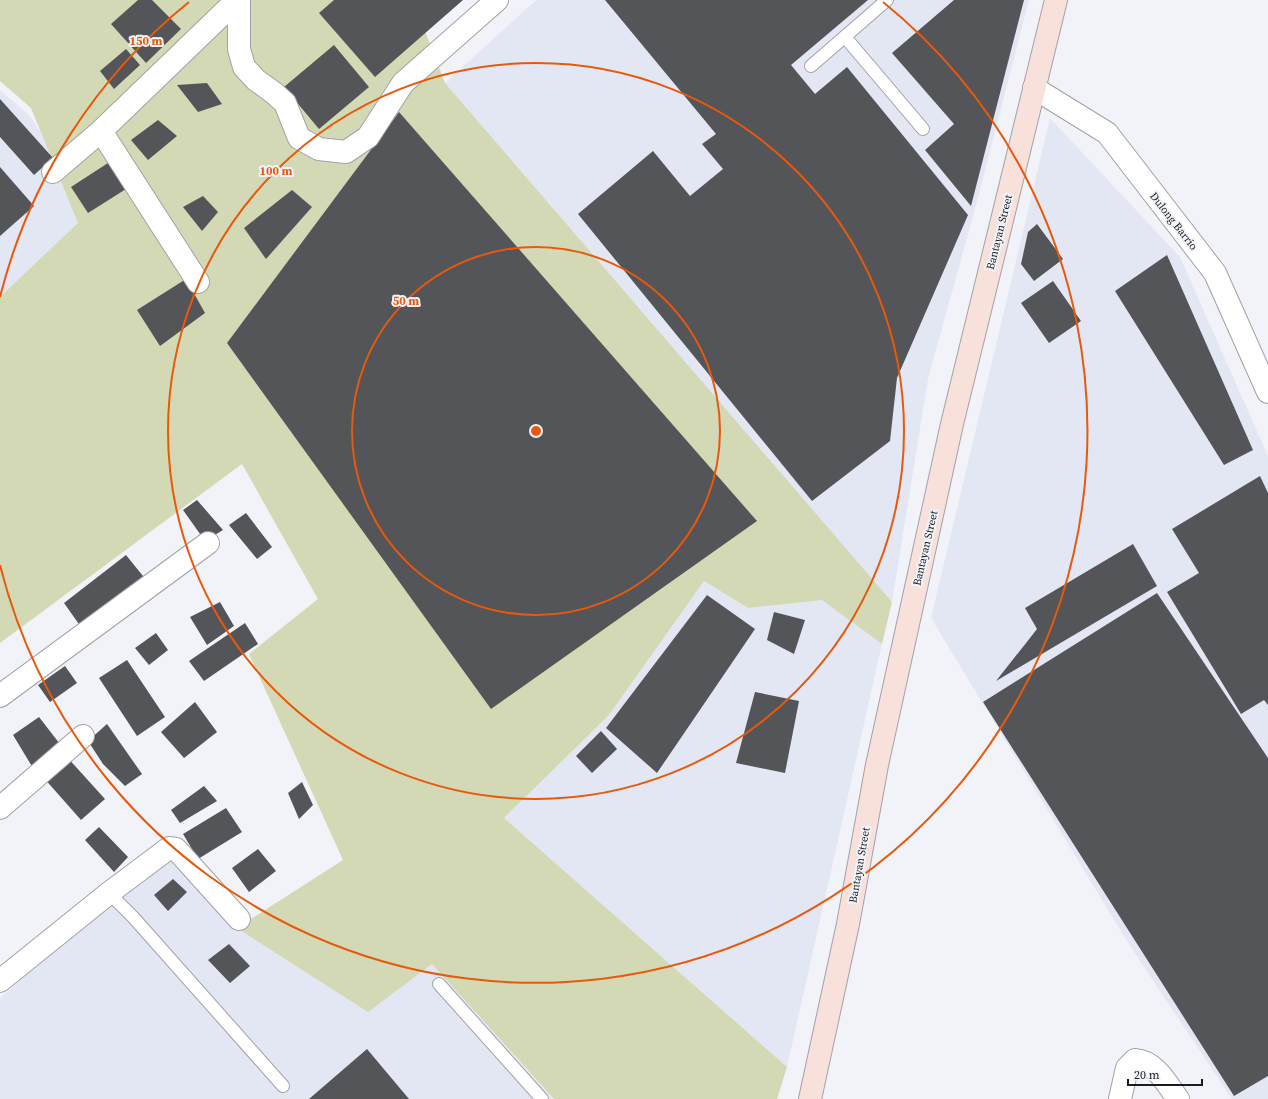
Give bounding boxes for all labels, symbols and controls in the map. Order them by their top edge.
text: 150 m [130,33,163,49]
text: 100 m [260,163,293,179]
street label: Dulong Barrio [1146,189,1201,253]
street label: Bantayan Street [983,193,1016,271]
text: 50 m [393,293,419,309]
centre of rings [529,424,543,438]
street label: Bantayan Street [910,509,942,587]
street label: Bantayan Street [845,826,874,904]
scale bar [1128,1061,1202,1087]
text: 20 m [1134,1067,1160,1083]

